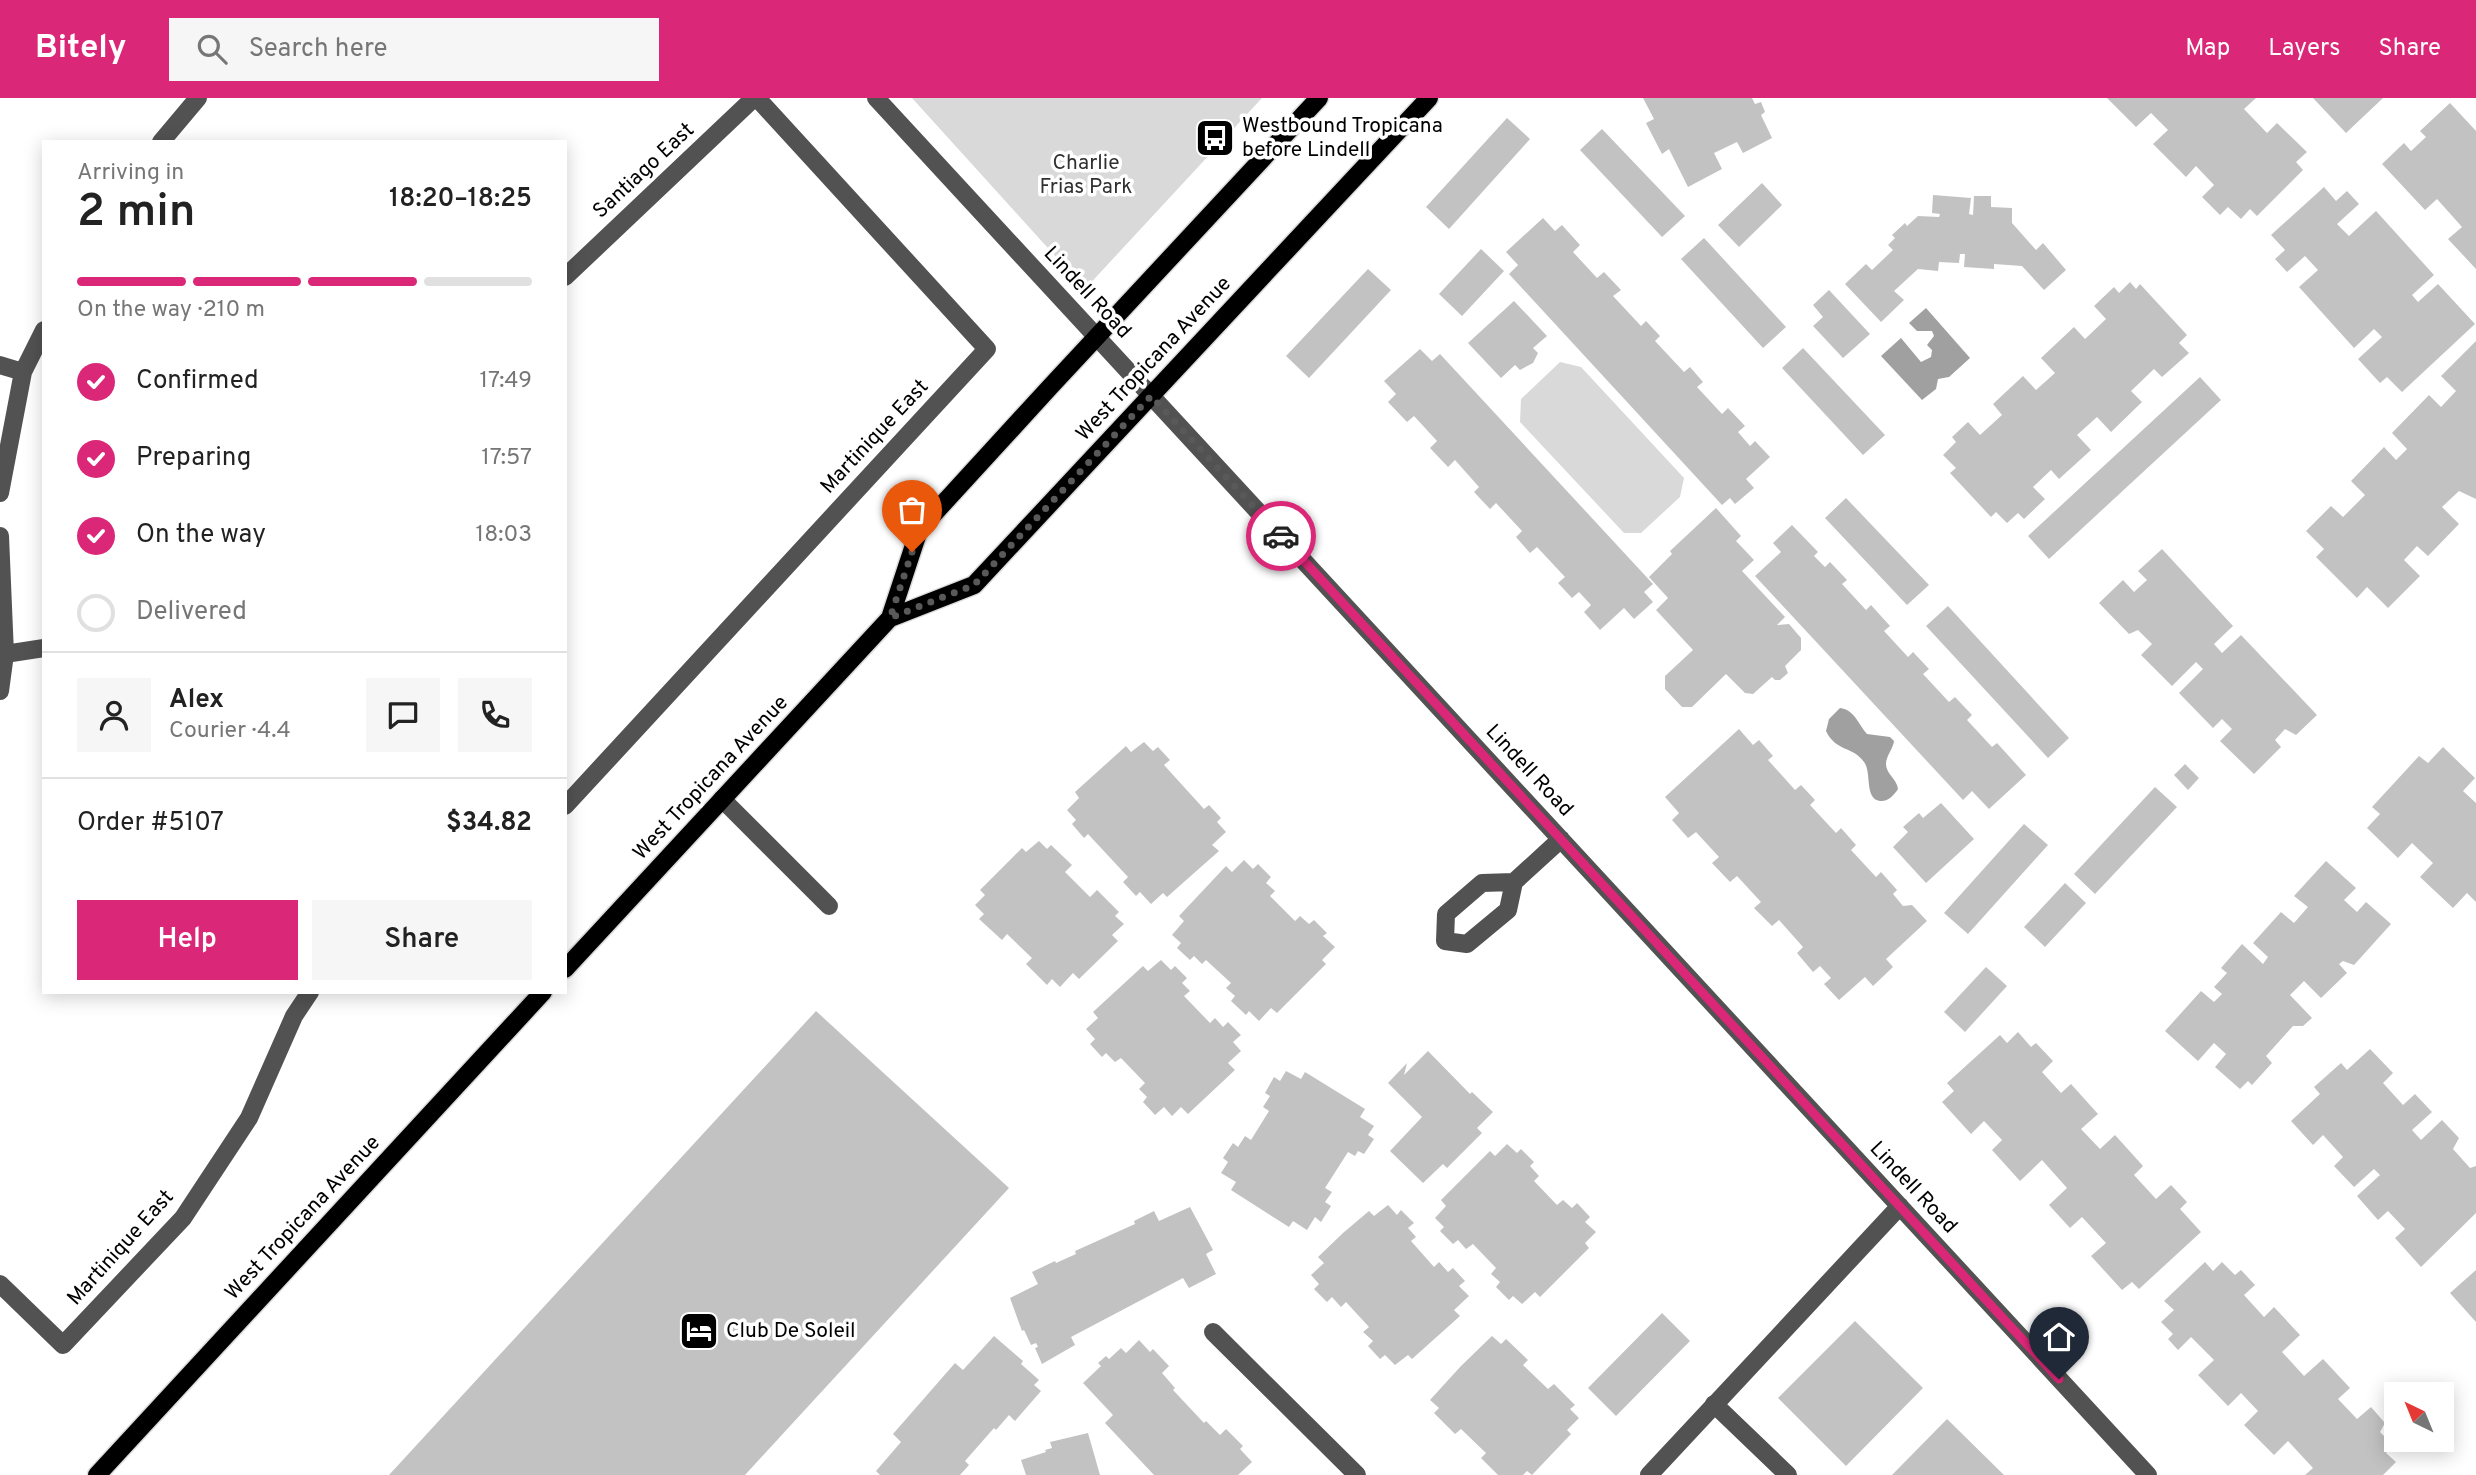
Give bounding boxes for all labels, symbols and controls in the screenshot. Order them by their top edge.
search box [169,18,659,81]
text: Bitely [35,28,127,70]
icon: search [193,30,231,68]
text: Search here [249,33,388,66]
text: Map [2185,34,2230,64]
text: Layers [2268,34,2340,64]
text: Share [2378,34,2441,64]
place label: Westbound Tropicana before Lindell [1242,113,1443,164]
street label: Santiago East [588,117,700,225]
bus stop icon: Westbound Tropicana before Lindell [1194,117,1236,159]
park label: Charlie Frias Park [1040,150,1132,201]
text: Arriving in [77,159,184,188]
text: 18:20–18:25 [389,183,532,216]
text: 2 min [77,184,196,243]
street label: Lindell Road [1037,241,1137,345]
street label: West Tropicana Avenue [1071,271,1237,447]
text: On the way · 210 m [77,296,265,325]
icon: check [77,363,115,401]
text: Confirmed [136,365,259,398]
text: 17:49 [480,367,532,396]
street label: Martinique East [815,374,935,500]
icon: check [77,440,115,478]
text: Preparing [136,442,251,475]
text: 17:57 [481,444,532,473]
pin [882,480,942,552]
icon: bag [893,491,931,529]
courier [1246,501,1316,571]
icon: check [77,517,115,555]
icon: car [1262,517,1300,555]
text: On the way [136,519,266,552]
text: 18:03 [476,521,532,550]
text: Delivered [136,596,247,629]
button: person [77,678,151,752]
button: chat [366,678,440,752]
button: phone [458,678,532,752]
text: Alex [169,684,224,717]
street label: West Tropicana Avenue [628,690,794,866]
text: Courier · 4.4 [169,717,291,746]
street label: Lindell Road [1479,719,1579,823]
text: Order #5107 [77,807,224,840]
text: $34.82 [446,807,532,840]
button: Help [77,900,298,980]
button: Share [312,900,532,980]
street label: West Tropicana Avenue [220,1130,386,1306]
street label: Lindell Road [1863,1136,1963,1240]
street label: Martinique East [62,1184,180,1312]
pin [2029,1307,2089,1379]
hotel icon: Club De Soleil [678,1310,720,1352]
place label: Club De Soleil [726,1318,856,1345]
icon: home [2040,1318,2078,1356]
north arrow [2384,1382,2454,1452]
map controls [2384,1382,2454,1452]

